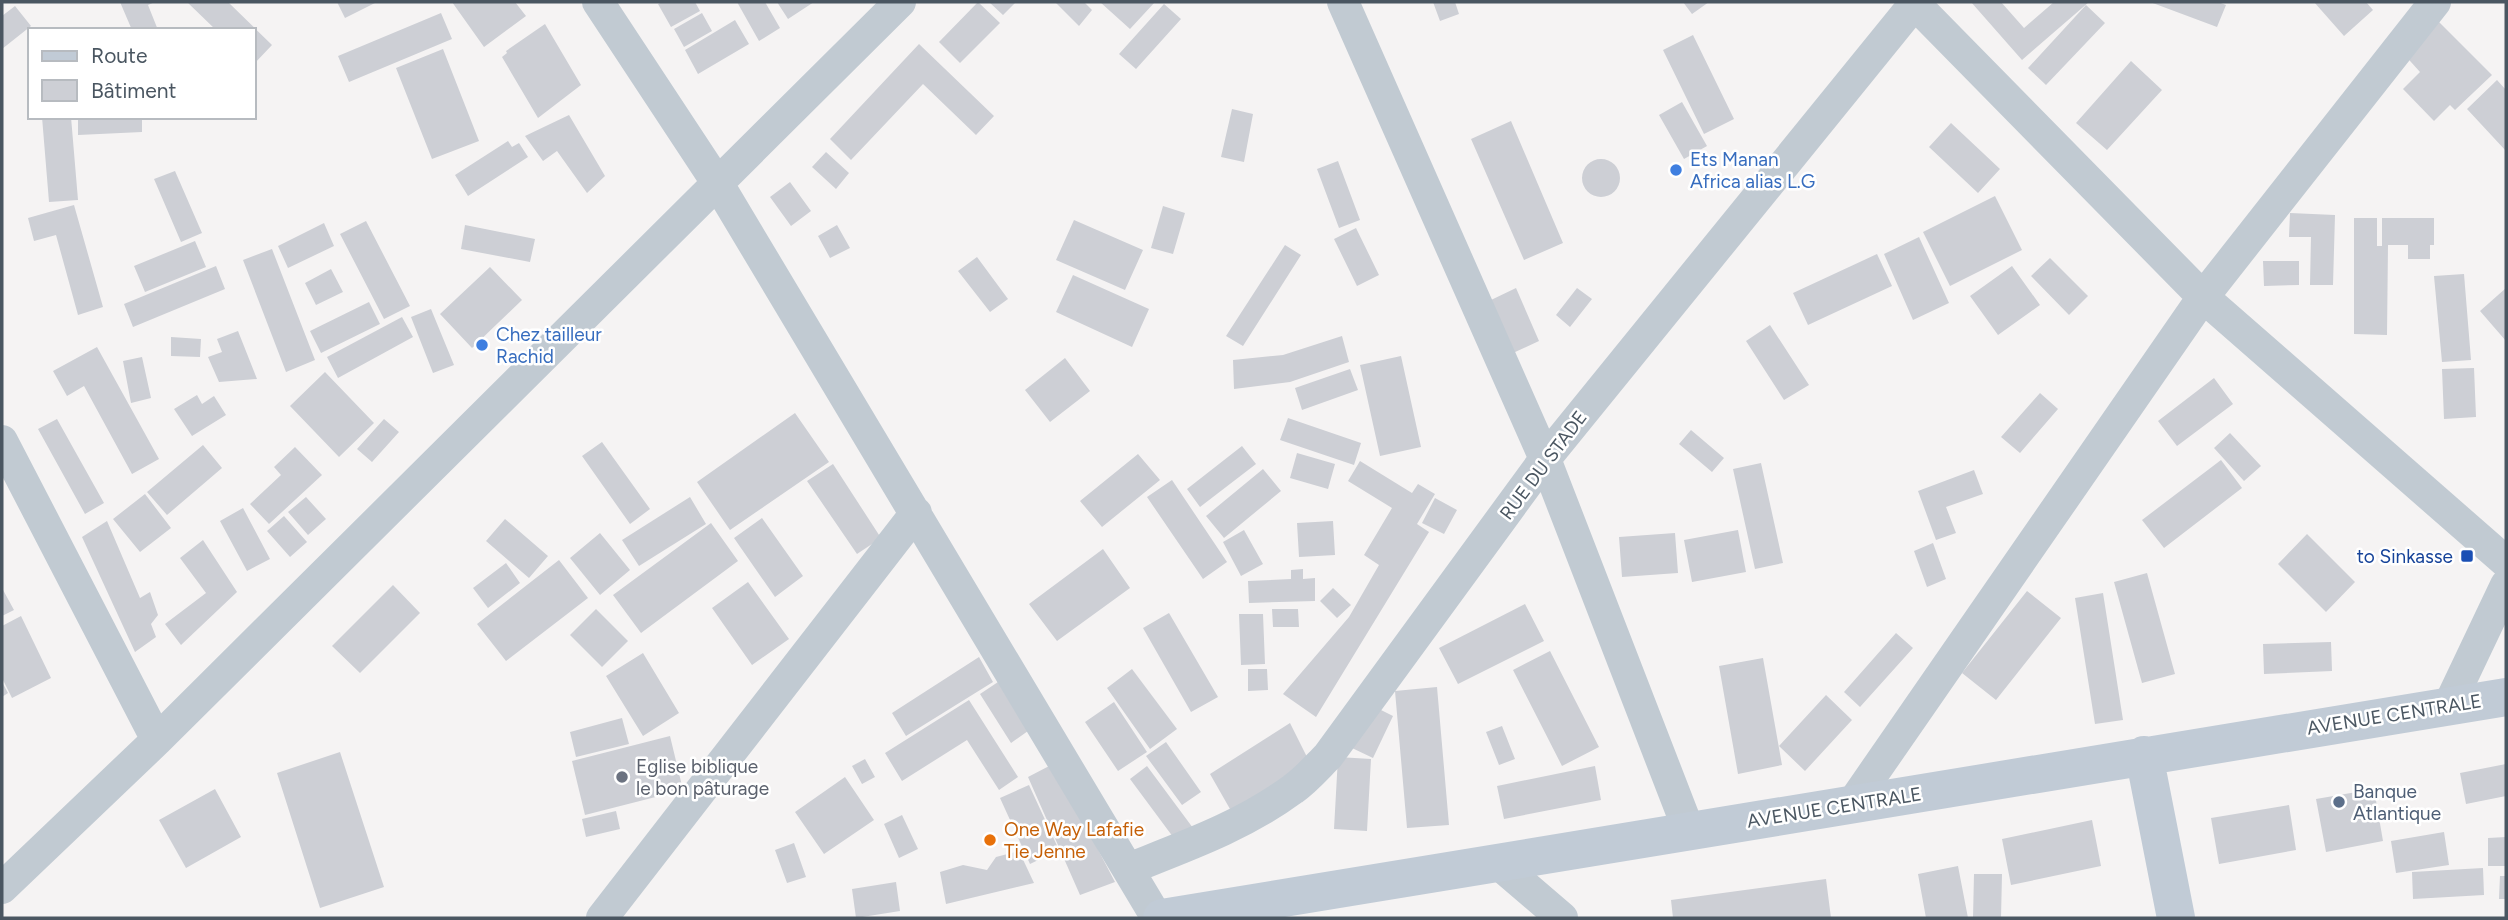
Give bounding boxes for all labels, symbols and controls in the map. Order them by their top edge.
legend [28,28,256,119]
text: Route [91,43,147,68]
text: Bâtiment [91,78,176,103]
place label: Ets Manan Africa alias L.G [1690,148,1815,193]
marker: Ets Manan Africa alias L.G [1668,162,1684,178]
place label: Chez tailleur Rachid [496,323,602,368]
marker: Chez tailleur Rachid [474,337,490,353]
street label: RUE DU STADE [1495,406,1592,524]
place label: to Sinkasse [2357,545,2453,568]
marker: to Sinkasse [2459,548,2475,564]
street label: AVENUE CENTRALE [2305,689,2483,740]
place label: Eglise biblique le bon pâturage [636,755,769,800]
marker: Eglise biblique le bon pâturage [614,769,630,785]
place label: Banque Atlantique [2353,780,2441,825]
street label: AVENUE CENTRALE [1745,782,1923,833]
marker: Banque Atlantique [2331,794,2347,810]
place label: One Way Lafafie Tie Jenne [1004,818,1144,863]
marker: One Way Lafafie Tie Jenne [982,832,998,848]

